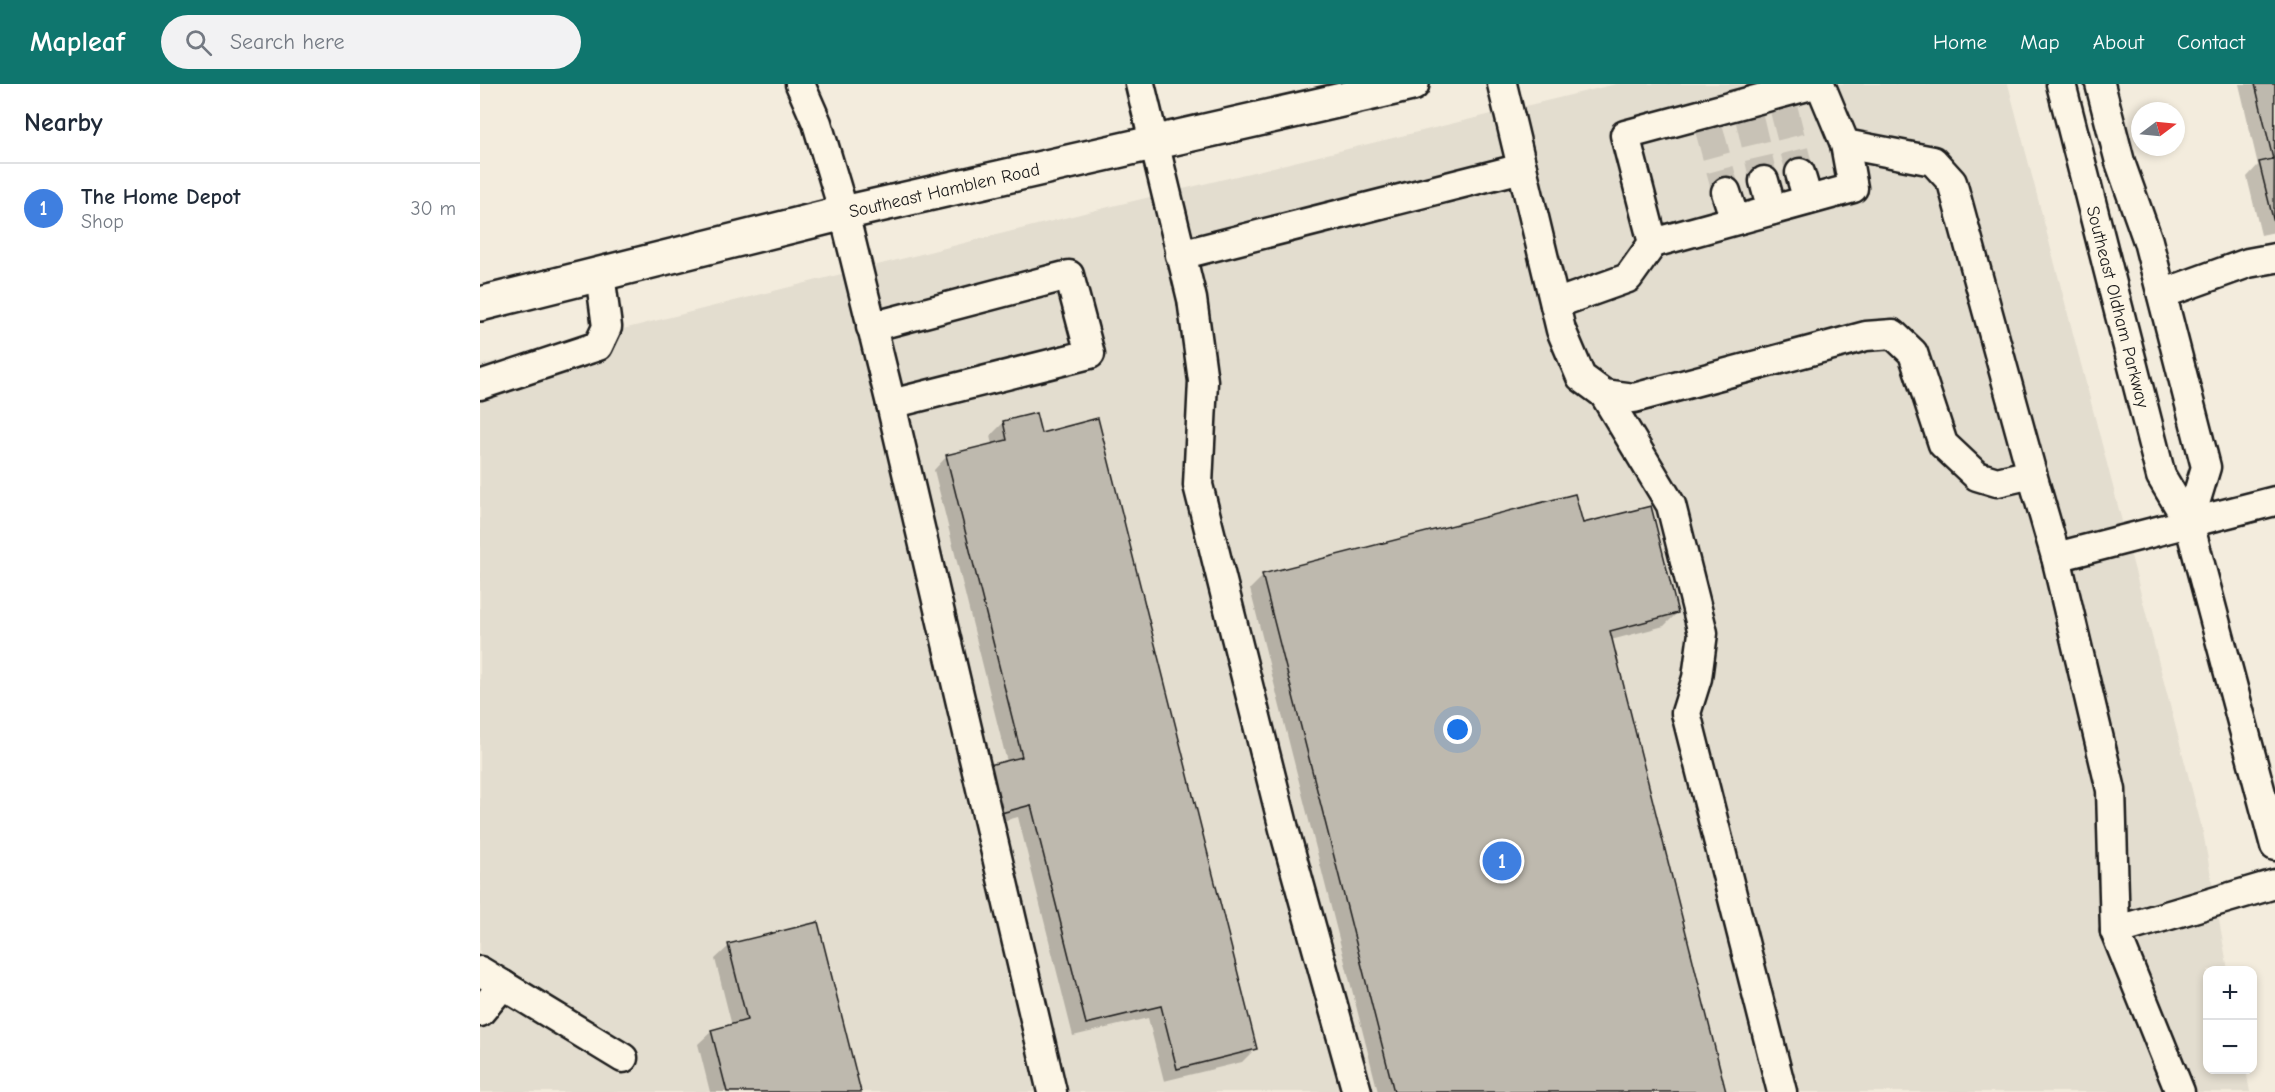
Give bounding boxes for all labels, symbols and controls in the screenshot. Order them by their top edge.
search box [161,15,581,69]
text: Mapleaf [30,26,125,58]
icon: search [182,26,215,59]
text: Search here [230,29,344,55]
text: Home [1933,30,1987,54]
text: Map [2020,30,2060,54]
text: About [2093,30,2144,54]
text: Contact [2177,30,2245,54]
north arrow [2131,102,2185,156]
text: Nearby [24,108,103,138]
street label: Southeast Hamblen Road [847,158,1042,222]
text: The Home Depot [81,184,240,210]
text: 1 [40,197,47,220]
text: 30 m [410,197,456,220]
street label: Southeast Oldham Parkway [2082,204,2154,411]
text: Shop [81,210,124,233]
your location [1443,715,1472,744]
pin: 1 [1482,838,1522,884]
map controls [2203,966,2257,1074]
button: + [2203,966,2257,1020]
button: − [2203,1020,2257,1074]

